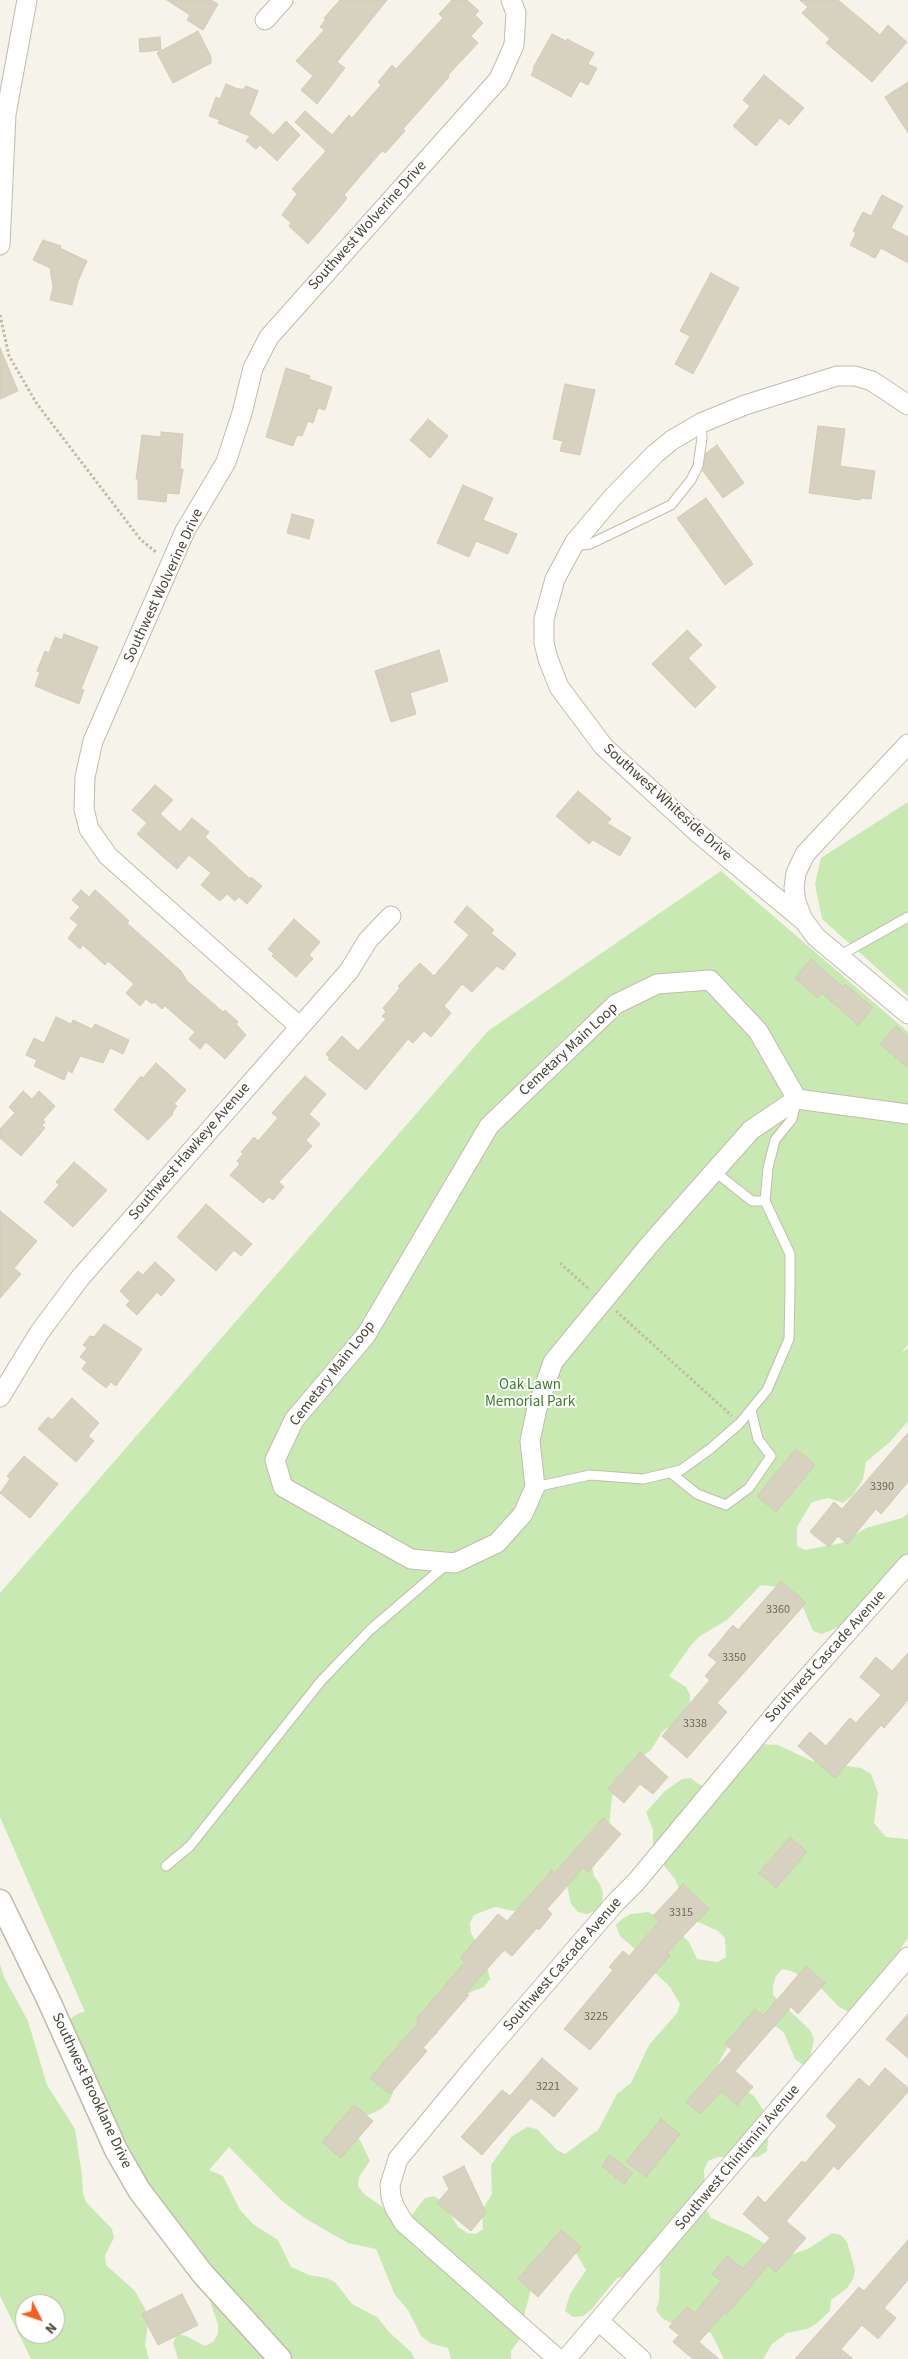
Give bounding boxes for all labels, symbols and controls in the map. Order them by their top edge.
street label: Southwest Wolverine Drive [305,158,431,294]
street label: Southwest Wolverine Drive [120,506,208,666]
street label: Southwest Whiteside Drive [599,740,735,866]
street label: Cemetary Main Loop [516,1000,622,1100]
street label: Southwest Hawkeye Avenue [125,1080,255,1224]
street label: Cemetary Main Loop [286,1318,380,1430]
park label: Oak Lawn Memorial Park [485,1377,575,1412]
house number: 3390 [870,1480,894,1494]
street label: Southwest Cascade Avenue [762,1587,890,1727]
house number: 3360 [766,1603,790,1617]
house number: 3350 [722,1651,746,1665]
house number: 3338 [683,1717,707,1731]
street label: Southwest Cascade Avenue [500,1894,626,2036]
house number: 3315 [669,1906,693,1920]
street label: Southwest Brooklane Drive [47,2010,135,2172]
house number: 3225 [584,2010,608,2024]
house number: 3221 [536,2080,560,2094]
street label: Southwest Chintimini Avenue [672,2082,804,2234]
north arrow [15,2294,65,2344]
text: N [40,2318,61,2338]

